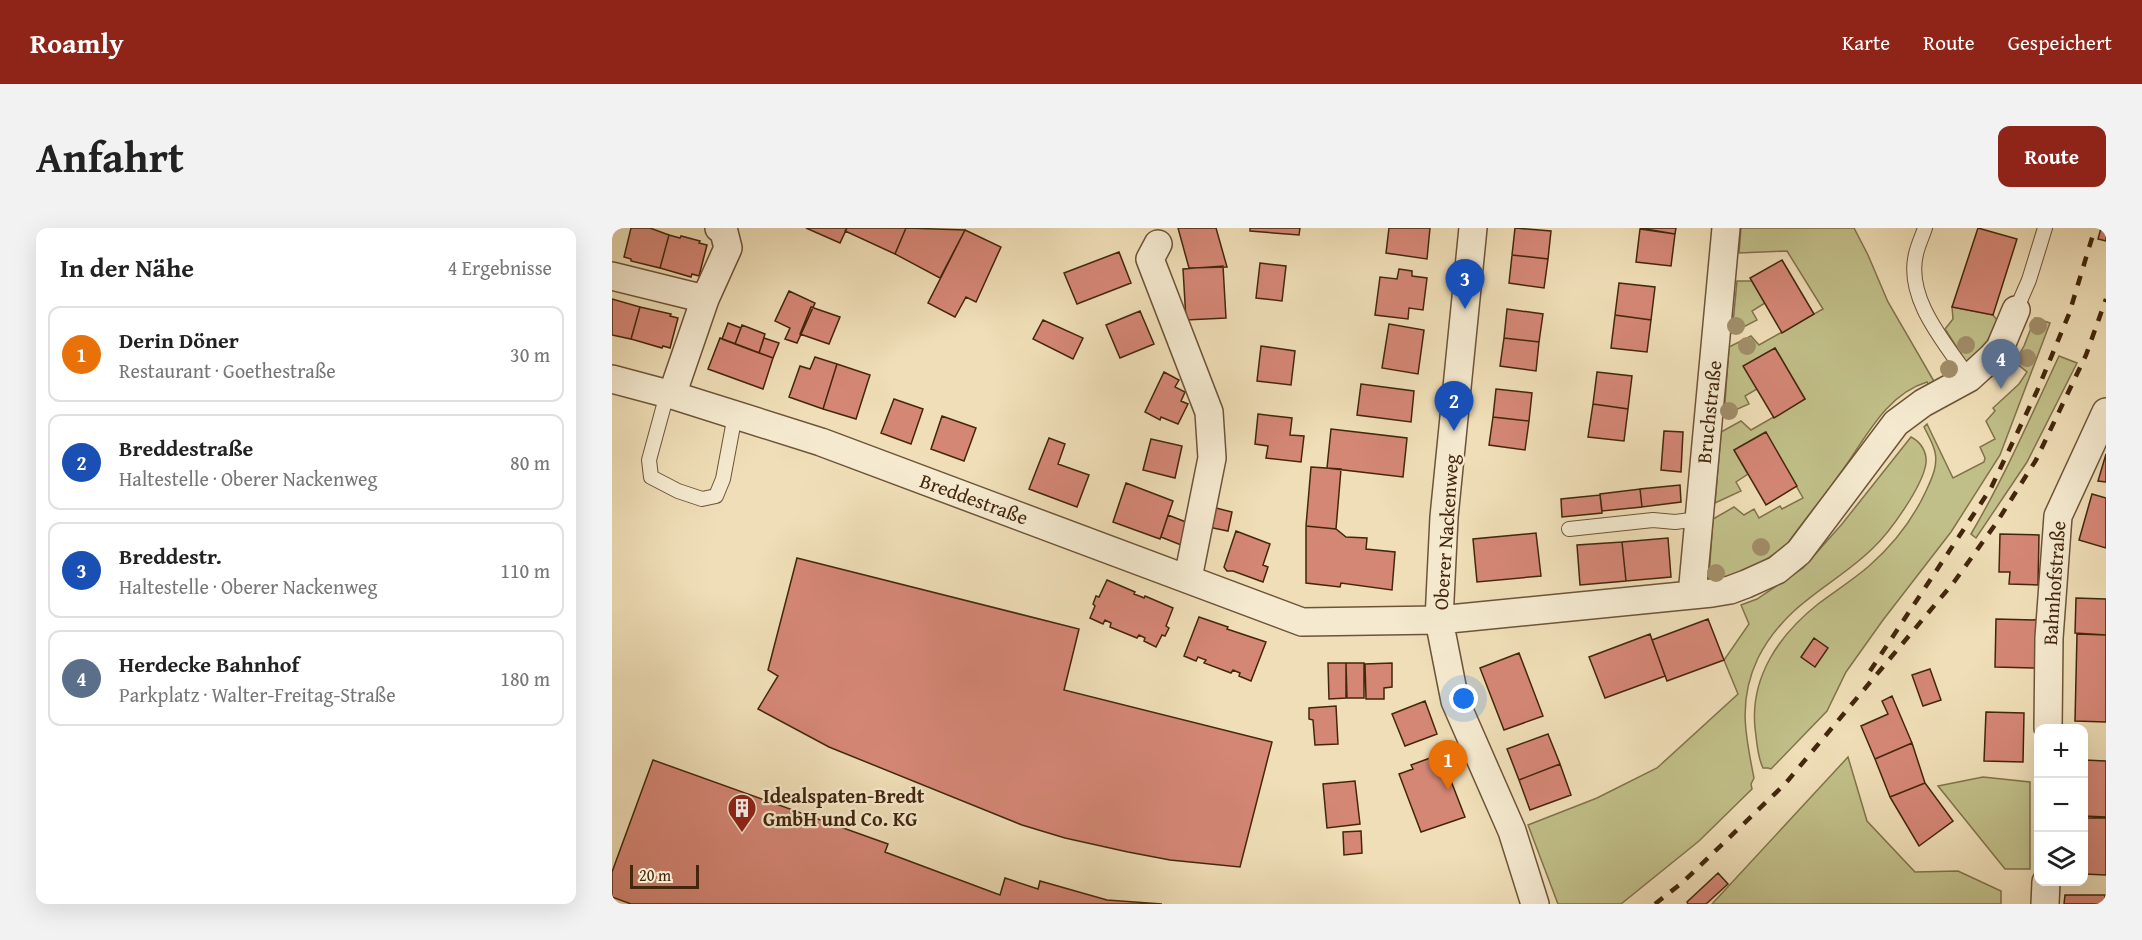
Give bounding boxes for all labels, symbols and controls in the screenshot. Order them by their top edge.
text: Roamly [30,22,124,63]
text: Karte [1842,27,1890,58]
text: Route [1923,27,1975,58]
text: Gespeichert [2008,27,2112,58]
text: Anfahrt [36,126,184,187]
button: Route [1998,126,2106,187]
text: In der Nähe [60,248,194,287]
text: 4 Ergebnisse [448,253,552,282]
pin: 3 [1446,260,1484,309]
text: Derin Döner [119,324,239,356]
text: 1 [76,340,87,369]
text: 30 m [510,340,550,369]
pin: 4 [1982,340,2020,389]
text: Restaurant · Goethestraße [119,356,336,385]
street label: Bruchstraße [1689,359,1728,465]
pin: 2 [1434,382,1474,431]
text: Breddestraße [119,432,253,464]
text: 2 [76,448,87,477]
text: 80 m [510,448,550,477]
street label: Oberer Nackenweg [1426,453,1465,611]
text: Haltestelle · Oberer Nackenweg [119,464,377,493]
street label: Breddestraße [916,466,1032,531]
street label: Bahnhofstraße [2035,520,2072,646]
text: Breddestr. [119,540,222,572]
text: 3 [76,556,87,585]
text: 110 m [500,556,550,585]
text: Haltestelle · Oberer Nackenweg [119,572,377,601]
text: Herdecke Bahnhof [119,648,299,680]
text: 4 [76,664,87,693]
text: 180 m [500,664,550,693]
text: Parkplatz · Walter-Freitag-Straße [119,680,396,709]
your location [1449,684,1478,713]
map controls [2034,724,2088,886]
button: + [2034,724,2088,778]
pin: 1 [1428,740,1468,790]
button: − [2034,778,2088,832]
place label: Idealspaten-Bredt GmbH und Co. KG [763,781,925,833]
building icon: Idealspaten-Bredt GmbH und Co. KG [726,792,758,834]
button: layers [2034,832,2088,886]
scale bar [630,862,699,890]
text: 20 m [639,863,671,887]

